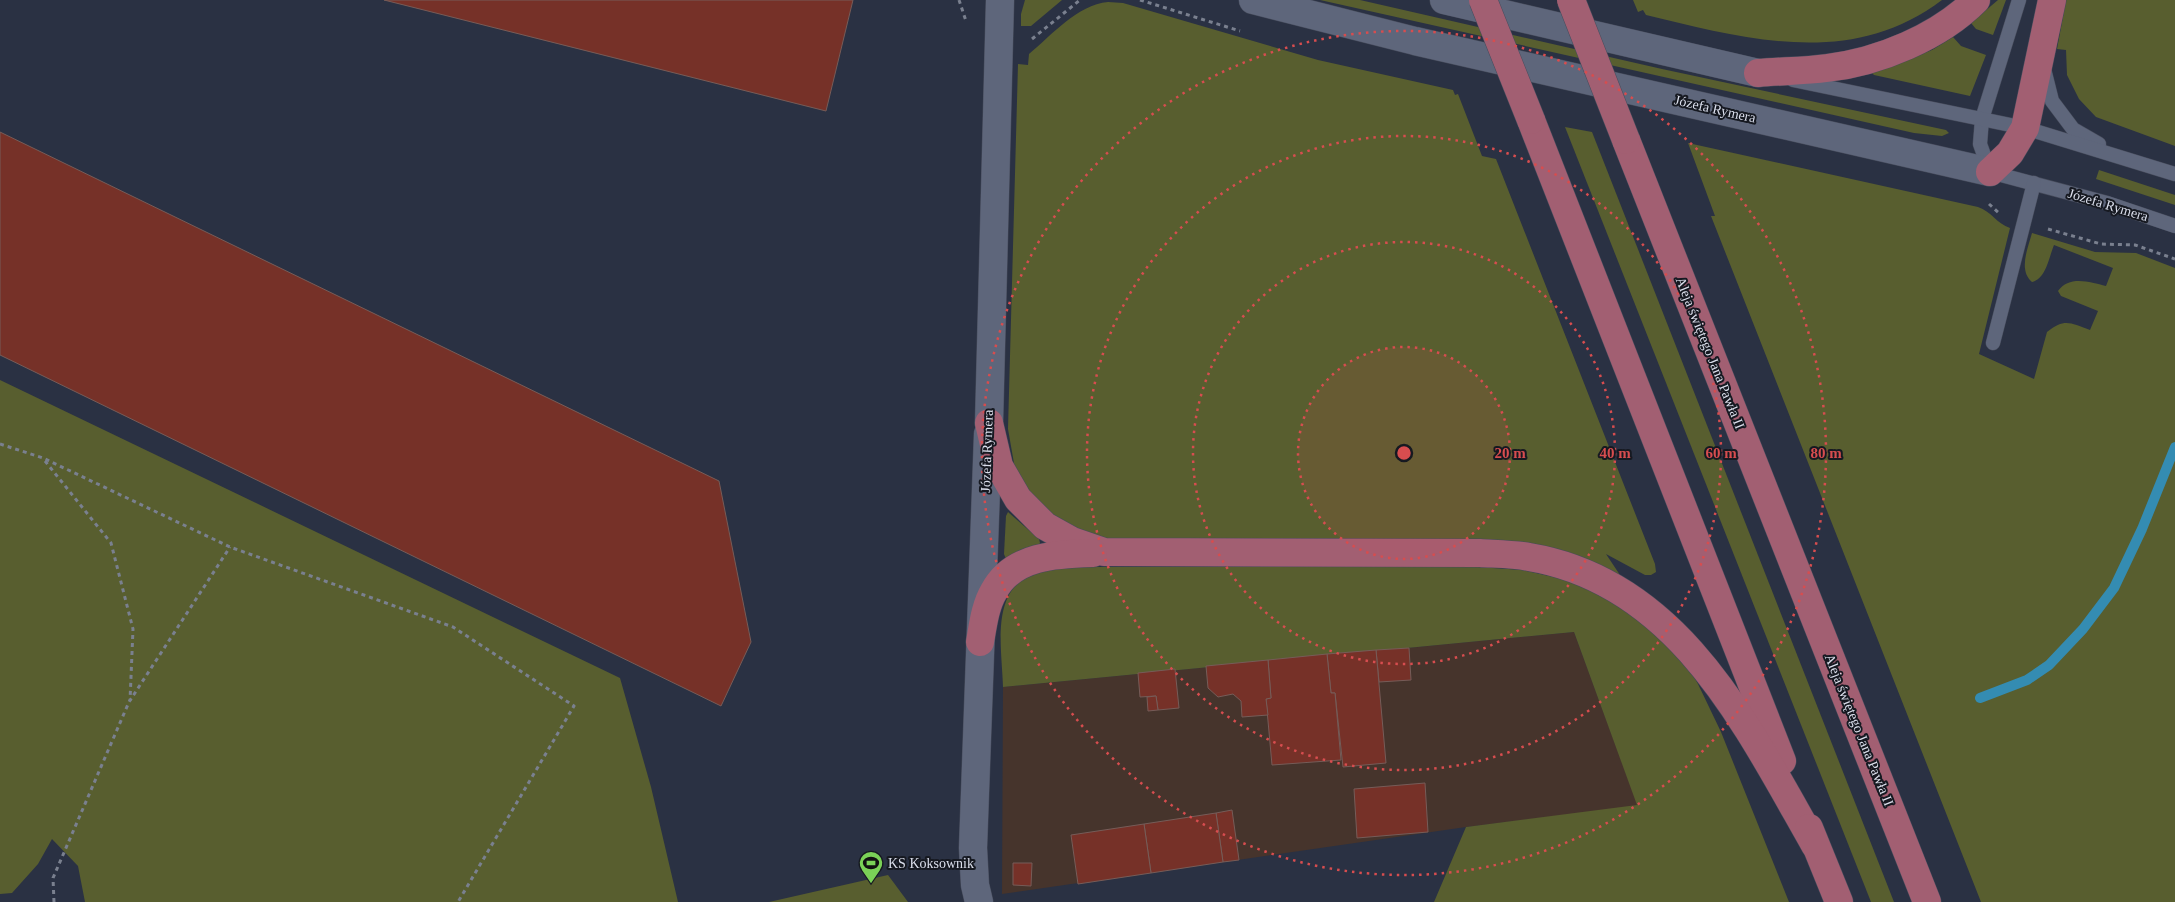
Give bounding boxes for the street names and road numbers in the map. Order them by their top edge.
street label: Józefa Rymera [1673,92,1758,126]
street label: Józefa Rymera [2066,186,2151,225]
street label: Aleja świętego Jana Pawła II [1673,275,1748,431]
street label: Józefa Rymera [978,408,996,493]
street label: Aleja świętego Jana Pawła II [1822,652,1897,808]

